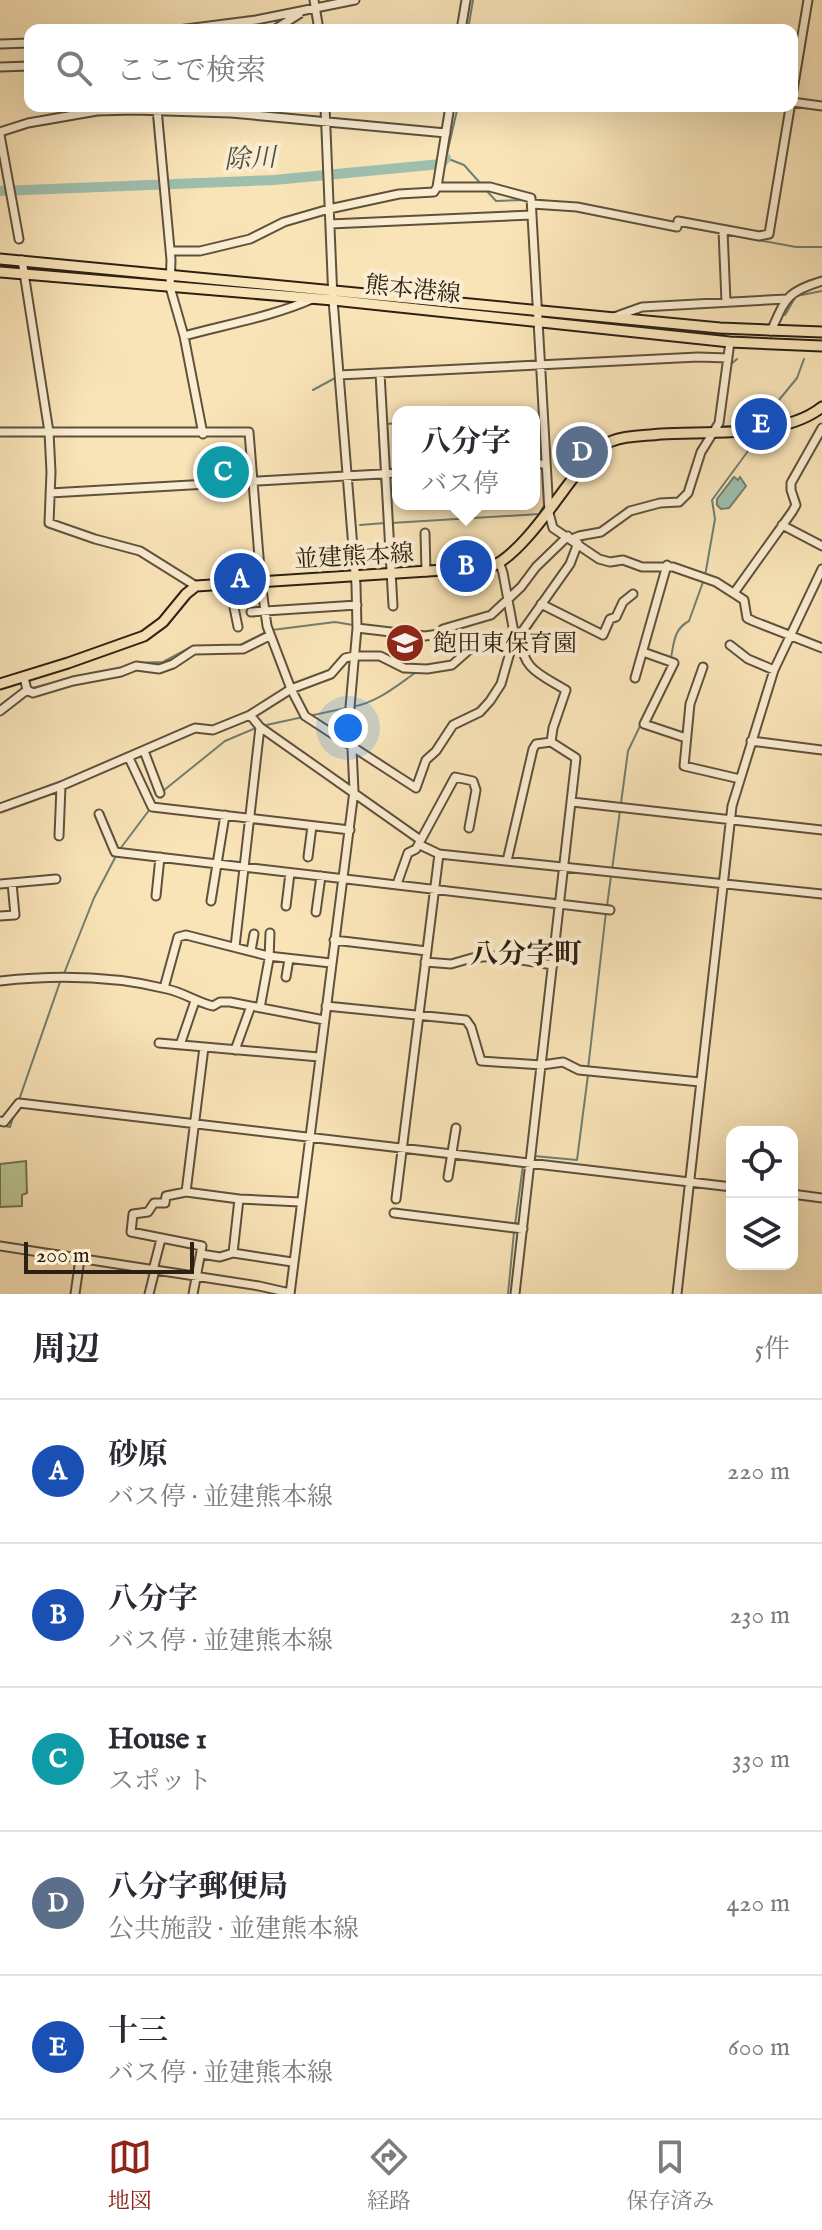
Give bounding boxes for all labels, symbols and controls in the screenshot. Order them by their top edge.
search box [24,24,798,112]
icon: search [52,46,96,90]
text: ここで検索 [116,53,266,91]
water label: 除川 [223,142,280,177]
street label: 熊本港線 [363,270,462,311]
pin: E [735,394,787,454]
popup [392,406,540,510]
pin: D [556,422,608,482]
text: 八分字 [421,424,511,462]
pin: C [197,442,249,502]
text: バス停 [421,468,499,501]
pin: B [440,536,492,596]
street label: 並建熊本線 [293,539,415,576]
pin: A [214,549,266,609]
school or university icon: 飽田東保育園 [384,622,426,664]
place label: 飽田東保育園 [433,629,577,660]
your location [328,708,368,748]
district label: 八分字町 [470,938,582,973]
map controls [726,1126,798,1270]
button: locate [726,1126,798,1198]
button: layers [726,1198,798,1270]
scale bar [24,1238,194,1274]
text: 200 m [36,1242,90,1270]
text: 周辺 [32,1329,100,1372]
text: 5件 [755,1333,790,1366]
text: 砂原 [108,1437,168,1475]
text: A [49,1455,67,1488]
text: 220 m [727,1455,790,1488]
text: バス停 · 並建熊本線 [108,1481,333,1514]
text: 八分字 [108,1581,198,1619]
text: B [49,1599,67,1632]
text: 230 m [730,1599,790,1632]
text: バス停 · 並建熊本線 [108,1625,333,1658]
text: House 1 [108,1721,207,1759]
text: C [49,1743,67,1776]
text: 330 m [732,1743,790,1776]
text: スポット [108,1765,212,1798]
text: 八分字郵便局 [108,1869,288,1907]
text: D [48,1887,68,1920]
text: 420 m [727,1887,790,1920]
text: 公共施設 · 並建熊本線 [108,1913,359,1946]
text: 十三 [108,2013,168,2051]
text: E [49,2031,67,2064]
text: 600 m [728,2031,790,2064]
text: バス停 · 並建熊本線 [108,2057,333,2090]
tab: 地図 [108,2135,152,2216]
tab: 経路 [367,2135,411,2216]
tab: 保存済み [626,2135,714,2216]

